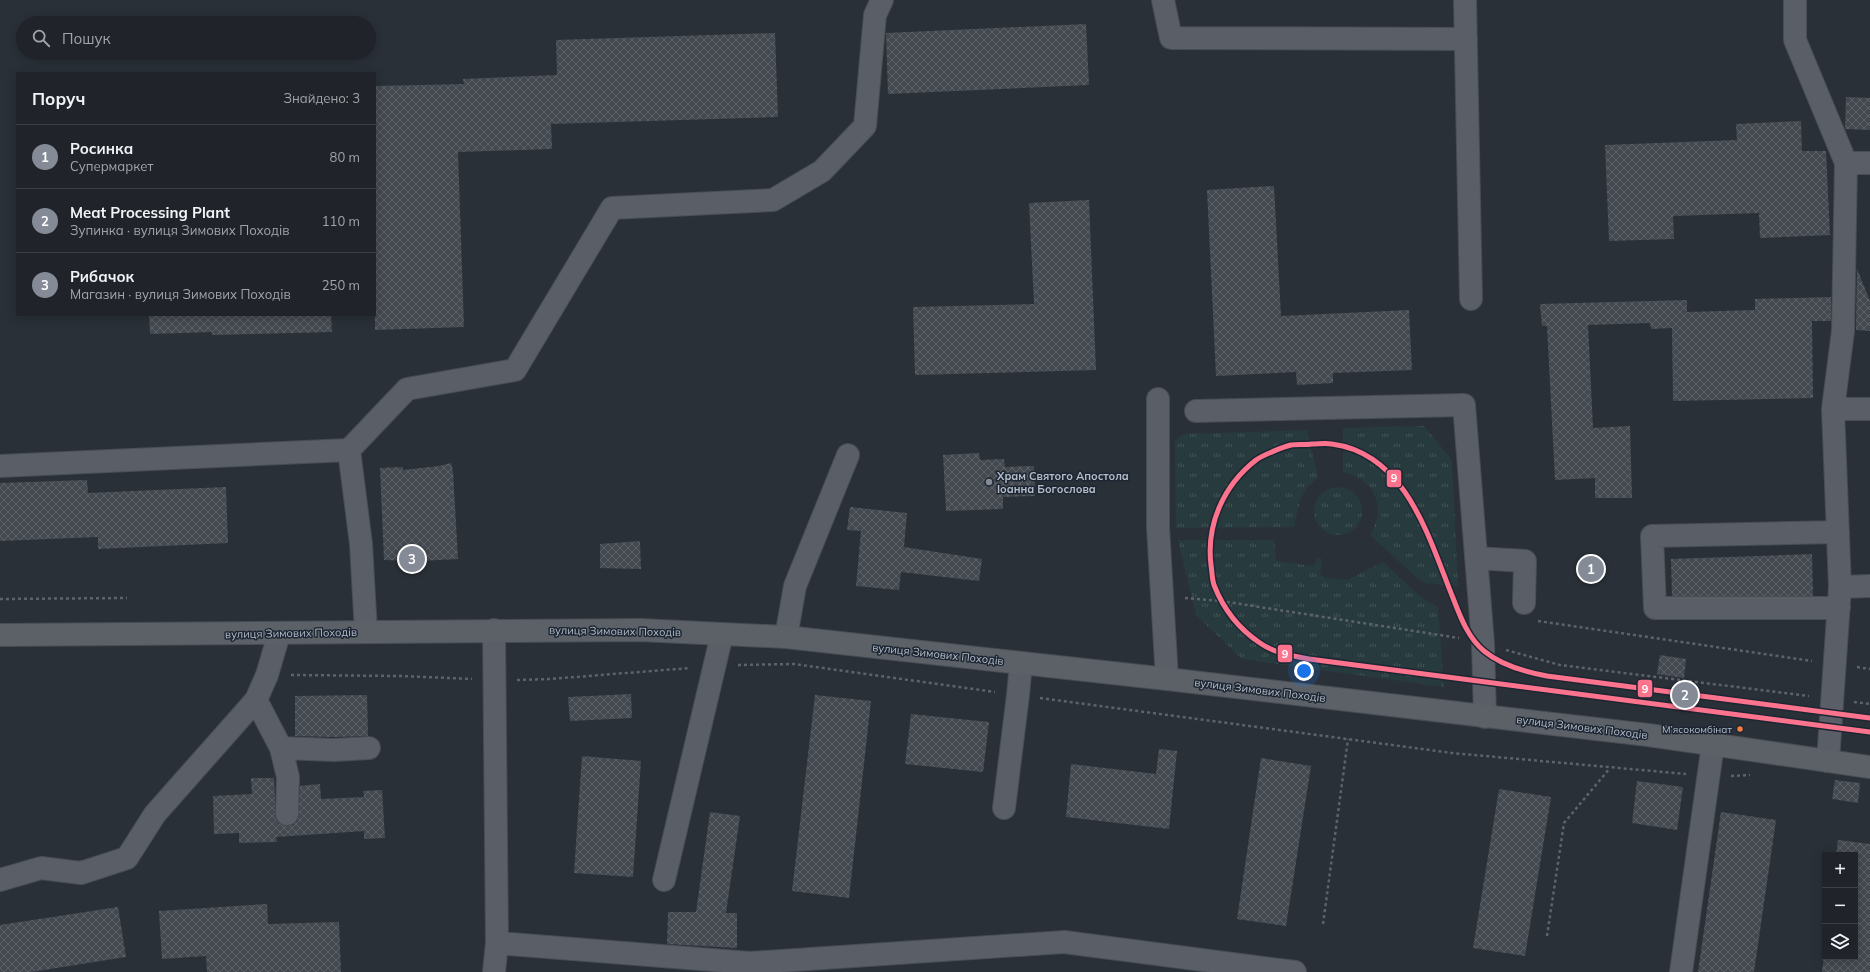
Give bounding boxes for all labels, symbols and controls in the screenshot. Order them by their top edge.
search box [16,16,376,60]
icon: search [30,27,52,49]
text: Пошук [62,29,111,48]
text: Поруч [32,88,85,109]
text: Знайдено: 3 [283,90,360,106]
text: Росинка [70,139,133,158]
text: 1 [41,149,49,165]
text: 80 m [330,149,360,165]
text: Супермаркет [70,158,153,174]
text: Meat Processing Plant [70,203,230,222]
text: 2 [41,213,49,229]
text: 110 m [322,213,360,229]
text: Зупинка · вулиця Зимових Походів [70,222,289,238]
text: Рибачок [70,267,134,286]
text: 3 [41,277,49,293]
text: 250 m [322,277,360,293]
text: Магазин · вулиця Зимових Походів [70,286,291,302]
place label: Храм Святого Апостола Іоанна Богослова [996,469,1129,496]
line badge: 9 [1386,469,1402,488]
text: 9 [1391,471,1398,485]
marker: Храм Святого Апостола Іоанна Богослова [984,477,994,487]
pin: 3 [399,544,425,574]
pin: 1 [1578,554,1604,584]
street label: вулиця Зимових Походів [549,623,681,639]
street label: вулиця Зимових Походів [225,625,357,641]
street label: вулиця Зимових Походів [872,640,1004,668]
line badge: 9 [1277,644,1293,663]
text: 9 [1282,647,1289,661]
your location [1294,661,1314,681]
street label: вулиця Зимових Походів [1194,675,1326,705]
line badge: 9 [1637,679,1653,698]
pin: 2 [1672,680,1698,710]
text: 9 [1642,682,1649,696]
street label: вулиця Зимових Походів [1516,712,1648,742]
place label: М’ясокомбінат [1662,723,1732,736]
marker: М’ясокомбінат [1735,724,1745,734]
map controls [1822,852,1858,960]
button: + [1822,852,1858,888]
button: − [1822,888,1858,924]
button: layers [1822,924,1858,960]

